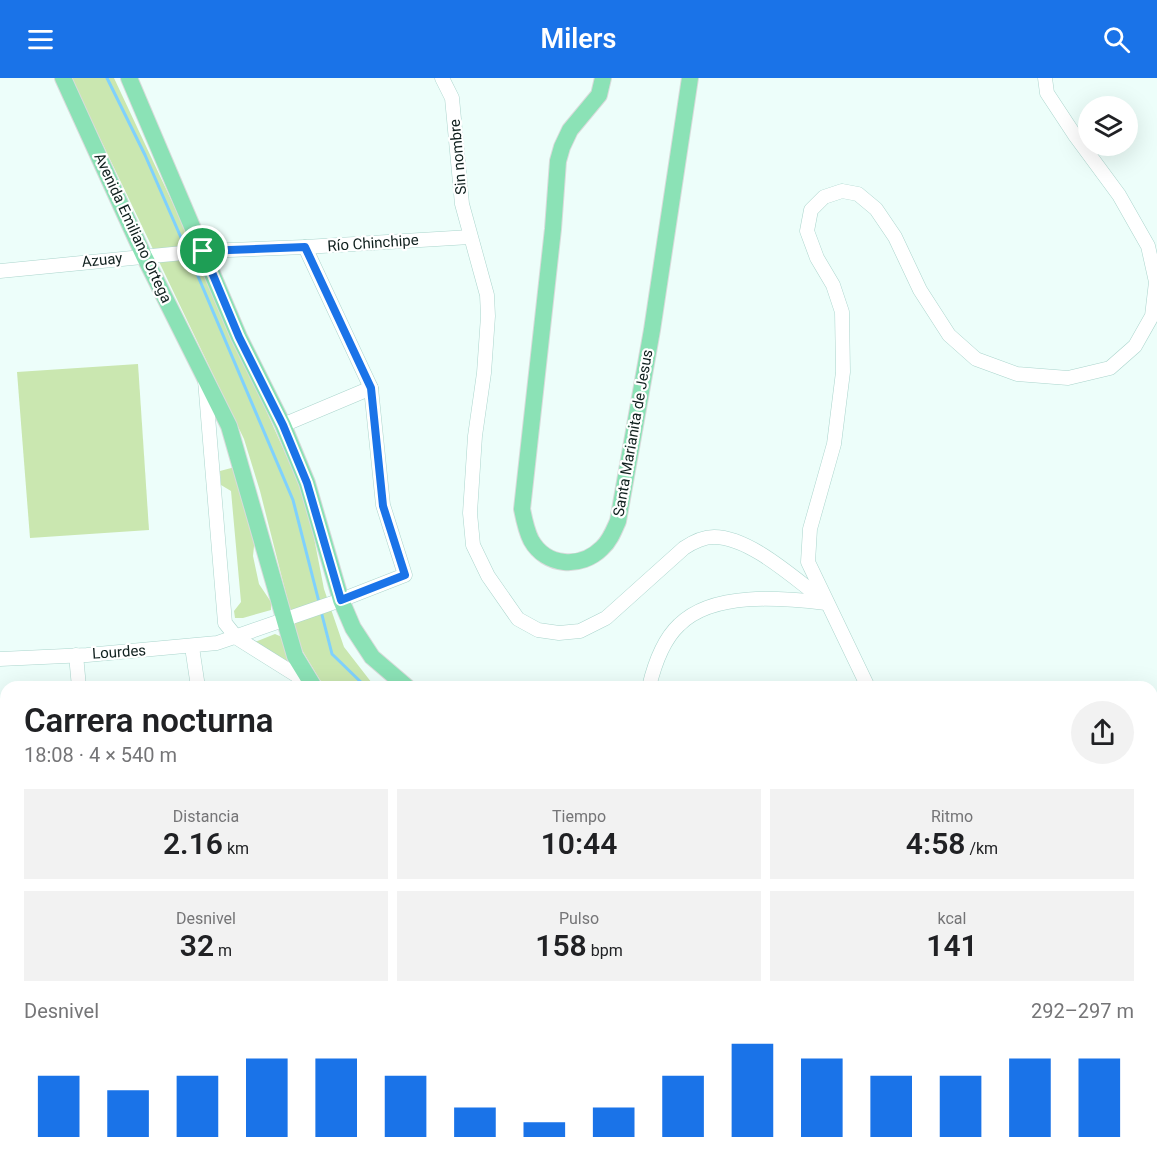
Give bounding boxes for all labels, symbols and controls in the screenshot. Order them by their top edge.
icon: menu [24,23,57,56]
text: Milers [541,23,616,55]
icon: search [1100,23,1133,56]
map controls [1078,96,1138,156]
button: layers [1078,96,1138,156]
street label: Sin nombre [446,118,470,196]
street label: Avenida Emiliano Ortega [90,150,176,306]
pin [177,225,228,276]
street label: Río Chinchipe [327,231,419,255]
icon: arrive [186,234,219,267]
street label: Azuay [81,249,123,271]
street label: Santa Marianita de Jesus [609,348,657,518]
street label: Lourdes [91,641,147,663]
text: Carrera nocturna [24,701,274,740]
button: share [1071,701,1134,764]
text: 18:08 · 4 × 540 m [24,743,177,767]
text: Distancia [173,807,239,826]
text: Tiempo [552,807,606,826]
text: Ritmo [931,807,973,826]
text: 2.16 [163,826,223,861]
text: 10:44 [541,826,617,861]
text: 4:58 [906,826,965,861]
text: km [223,839,249,858]
text: /km [965,839,998,858]
text: Desnivel [176,909,236,928]
text: Pulso [559,909,599,928]
text: kcal [938,909,966,928]
text: 32 [180,928,214,963]
text: 158 [535,928,587,963]
text: 141 [926,928,978,963]
text: m [214,941,232,960]
text: bpm [587,941,623,960]
text: Desnivel [24,999,99,1023]
text: 292–297 m [1031,999,1134,1023]

